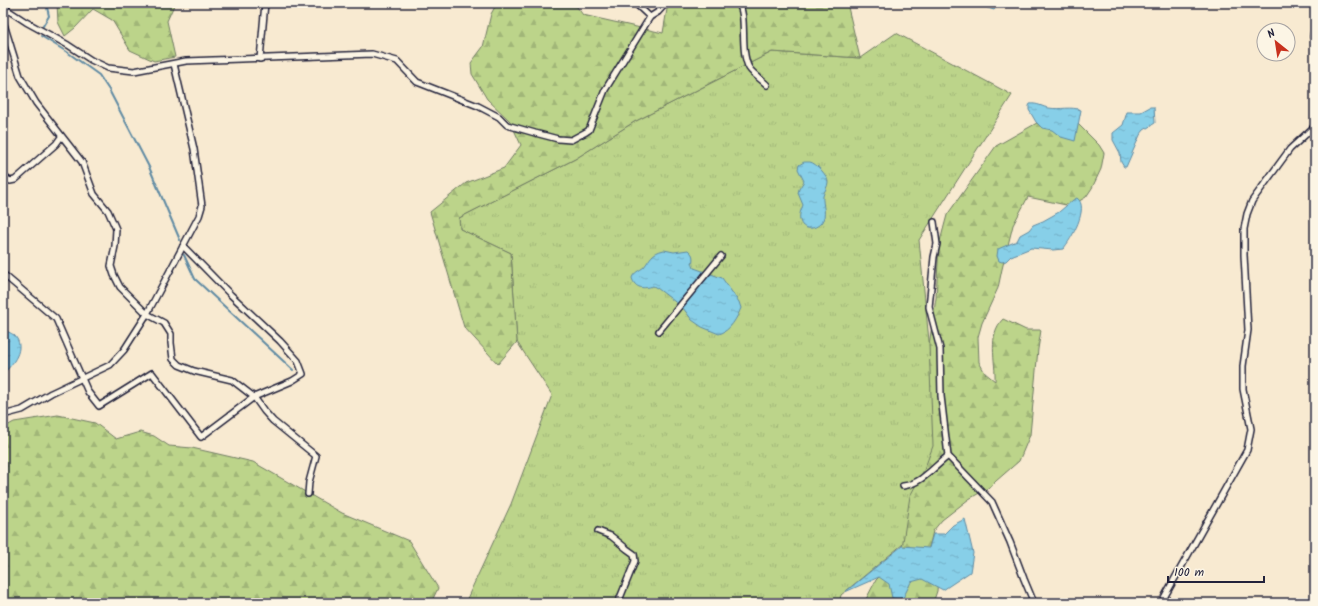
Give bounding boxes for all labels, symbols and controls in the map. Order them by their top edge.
north arrow [1256,22,1296,62]
text: N [1264,25,1279,44]
scale bar [1168,558,1264,584]
text: 100 m [1174,563,1205,582]

